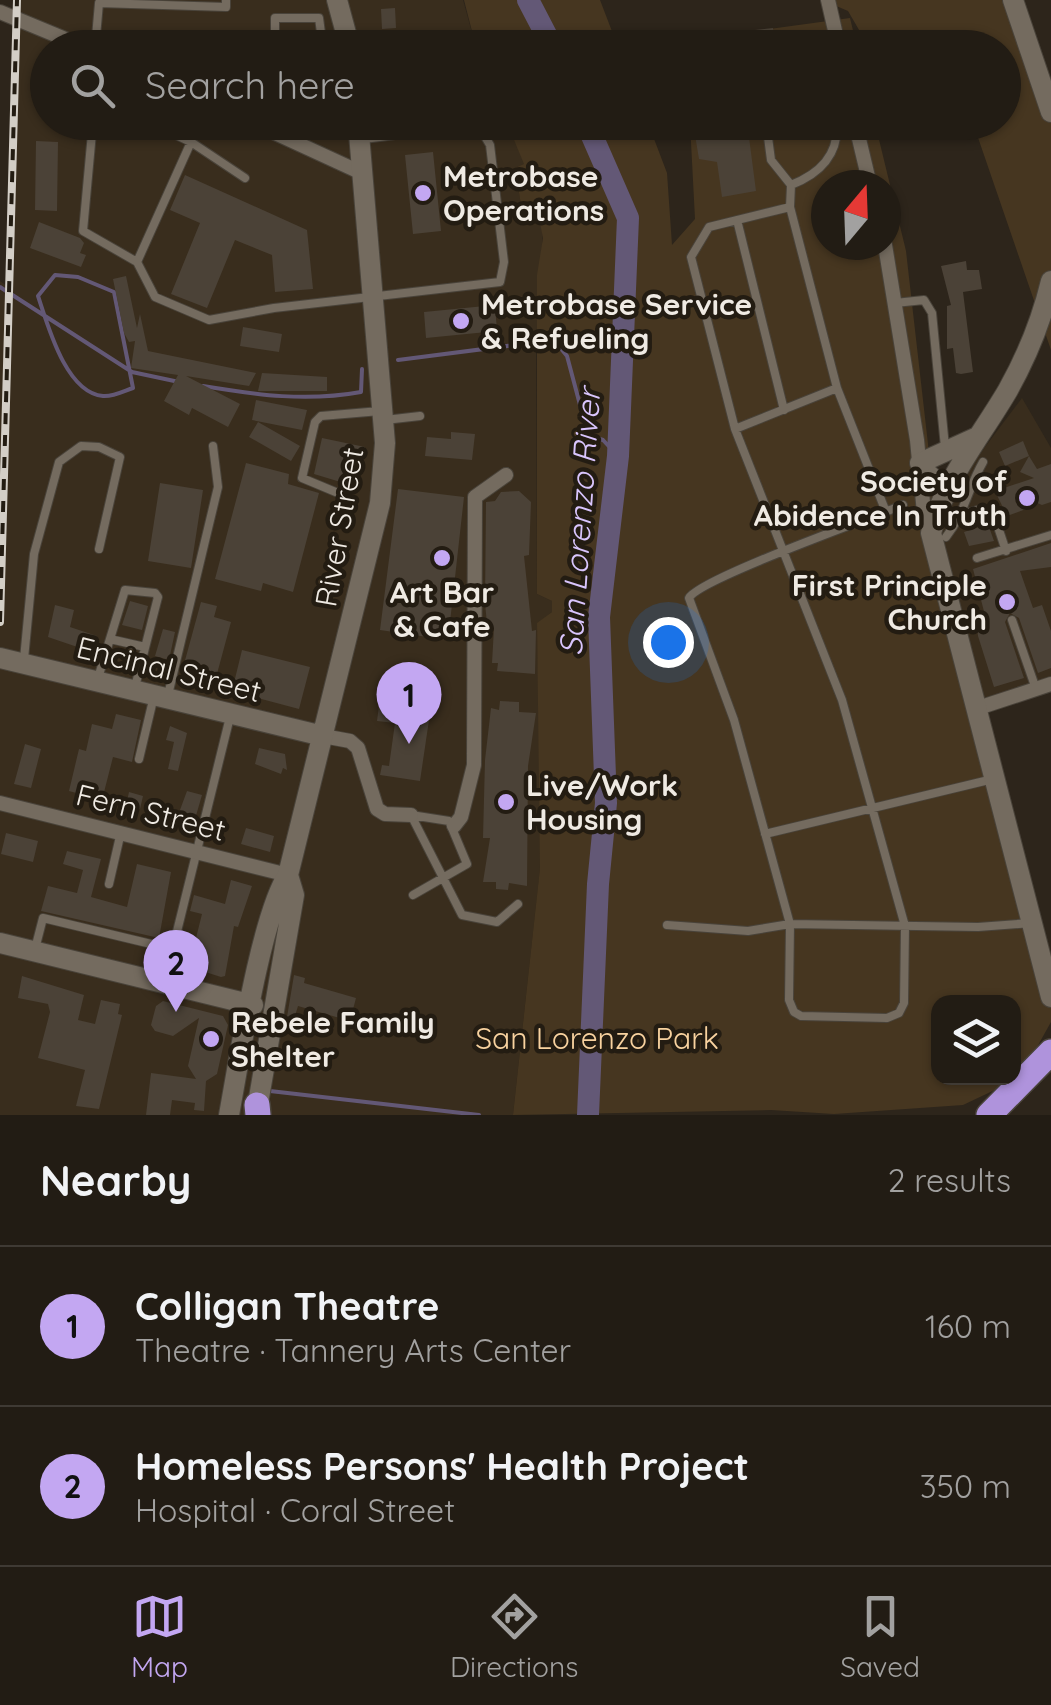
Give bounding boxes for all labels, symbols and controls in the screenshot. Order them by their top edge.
search box [30,30,1021,140]
icon: search [65,58,120,113]
text: Search here [145,61,355,109]
place label: Metrobase Operations [443,157,604,229]
north arrow [811,170,901,260]
marker: Metrobase Operations [412,182,434,204]
place label: Metrobase Service & Refueling [481,285,752,357]
marker: Metrobase Service & Refueling [450,310,472,332]
water label: San Lorenzo River [550,383,609,657]
street label: River Street [306,444,372,610]
place label: Society of Abidence In Truth [754,462,1007,534]
marker: Society of Abidence In Truth [1016,487,1038,509]
marker: Art Bar & Cafe [431,547,453,569]
place label: First Principle Church [792,566,987,638]
place label: Art Bar & Cafe [390,573,494,645]
marker: First Principle Church [996,591,1018,613]
your location [643,617,694,668]
street label: Encinal Street [73,628,265,710]
pin: 1 [376,662,442,744]
place label: Live/Work Housing [526,766,678,838]
street label: Fern Street [72,775,230,849]
marker: Live/Work Housing [495,791,517,813]
pin: 2 [144,930,208,1012]
map controls [931,995,1021,1085]
button: layers [931,995,1021,1085]
place label: Rebele Family Shelter [231,1003,435,1075]
park label: San Lorenzo Park [475,1019,719,1057]
marker: Rebele Family Shelter [200,1028,222,1050]
text: Nearby [40,1154,191,1207]
text: 2 results [888,1160,1011,1200]
text: Colligan Theatre [135,1282,439,1330]
text: 1 [66,1306,79,1346]
text: 160 m [925,1306,1011,1346]
text: Theatre · Tannery Arts Center [135,1330,571,1370]
text: Homeless Persons' Health Project [135,1442,749,1490]
text: 2 [63,1466,82,1506]
text: 350 m [920,1466,1011,1506]
text: Hospital · Coral Street [135,1490,455,1530]
tab: Map [131,1589,188,1684]
tab: Directions [450,1589,578,1684]
tab: Saved [840,1589,920,1684]

